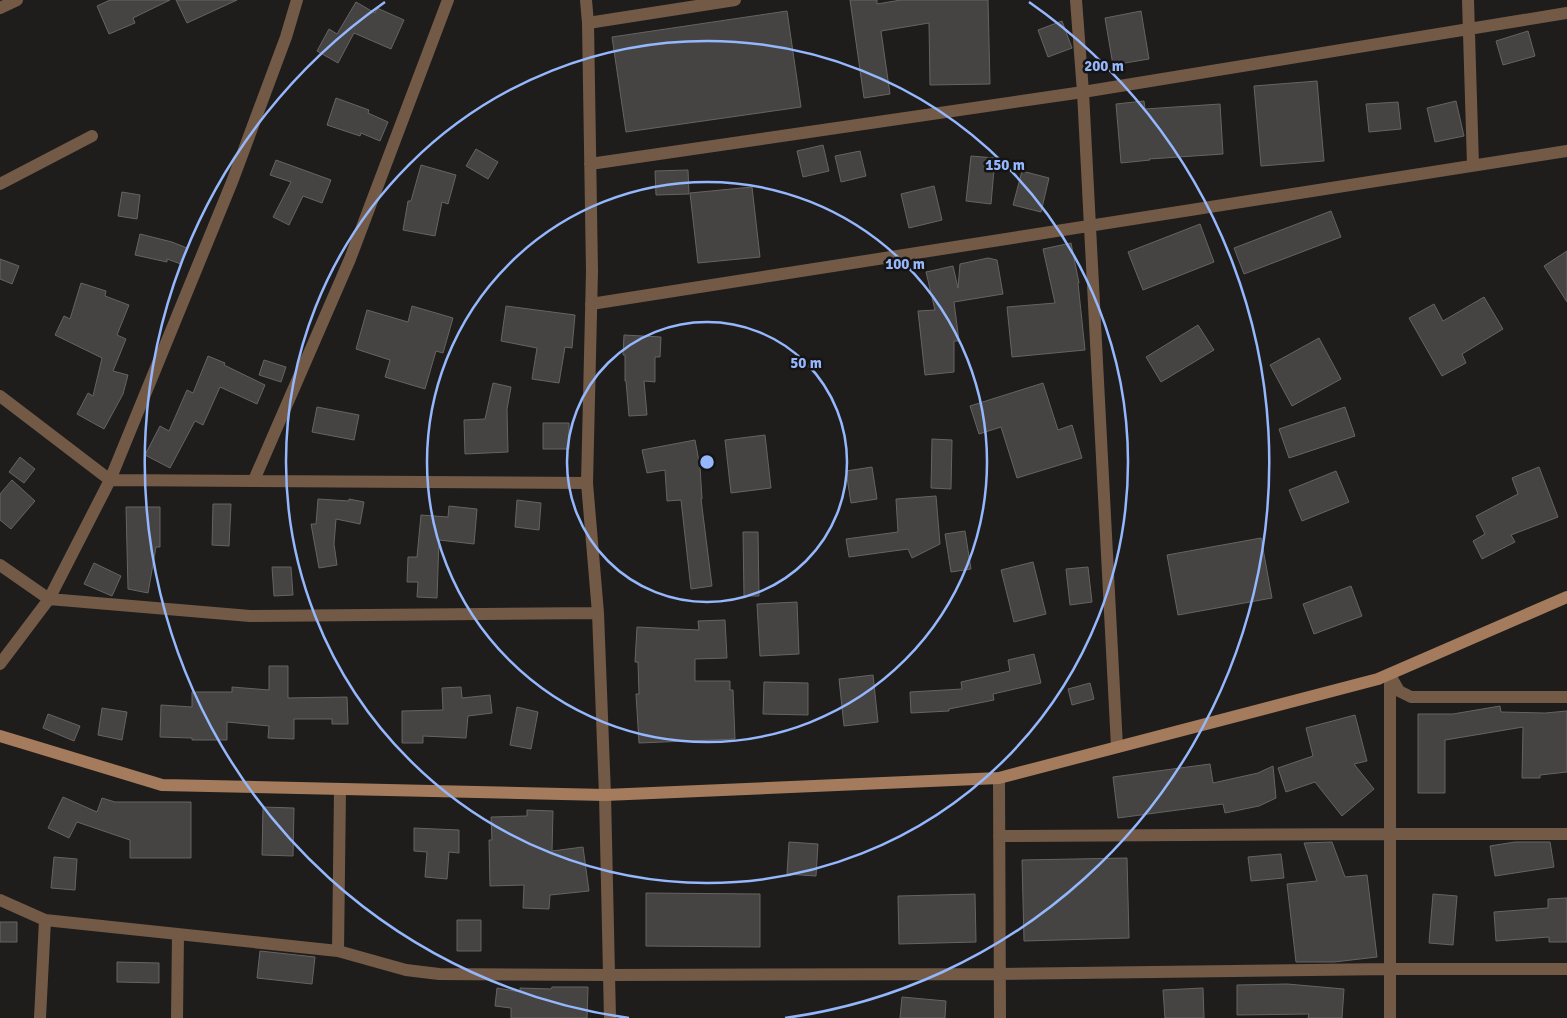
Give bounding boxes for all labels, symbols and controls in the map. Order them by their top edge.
text: 200 m [1084,57,1124,75]
text: 150 m [985,156,1025,174]
text: 100 m [885,255,925,273]
text: 50 m [790,354,822,372]
centre of rings [698,453,716,471]

